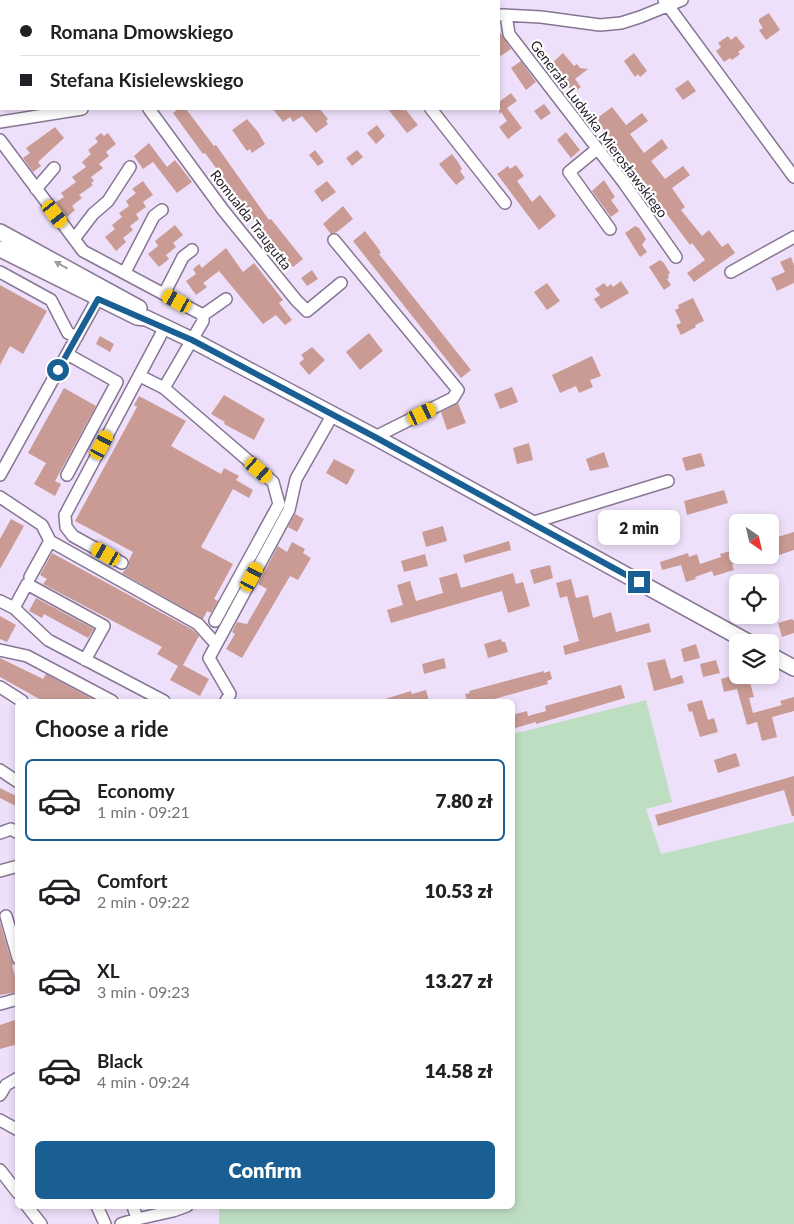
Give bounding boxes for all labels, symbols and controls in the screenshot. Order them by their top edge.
text: Romana Dmowskiego [50,20,233,43]
street label: Generała Ludwika Mierosławskiego [527,37,672,221]
text: Stefana Kisielewskiego [50,68,244,91]
street label: Romualda Traugutta [207,166,296,273]
car [39,198,70,230]
one-way arrow [53,261,68,269]
car [160,287,193,315]
route start [47,359,69,381]
car [405,401,438,427]
car [88,428,115,462]
car [242,454,275,486]
callout: 2 min [598,510,680,544]
north arrow [729,514,779,564]
map controls [729,514,779,684]
text: 2 min [619,518,659,537]
car [89,540,122,568]
car [238,560,265,594]
route end [628,571,650,593]
button: locate [729,574,779,624]
button: layers [729,634,779,684]
text: Choose a ride [35,715,169,742]
icon: car [37,778,82,823]
text: Economy [97,779,175,802]
text: 7.80 zł [436,789,493,812]
text: 1 min · 09:21 [97,802,190,821]
icon: car [37,868,82,913]
text: Comfort [97,869,168,892]
text: 10.53 zł [425,879,493,902]
text: 2 min · 09:22 [97,892,190,911]
icon: car [37,958,82,1003]
text: XL [97,959,120,982]
text: 13.27 zł [425,969,493,992]
text: 3 min · 09:23 [97,982,190,1001]
icon: car [37,1048,82,1093]
text: Black [97,1049,143,1072]
text: 14.58 zł [425,1059,493,1082]
text: 4 min · 09:24 [97,1072,190,1091]
button: Confirm [35,1141,495,1199]

